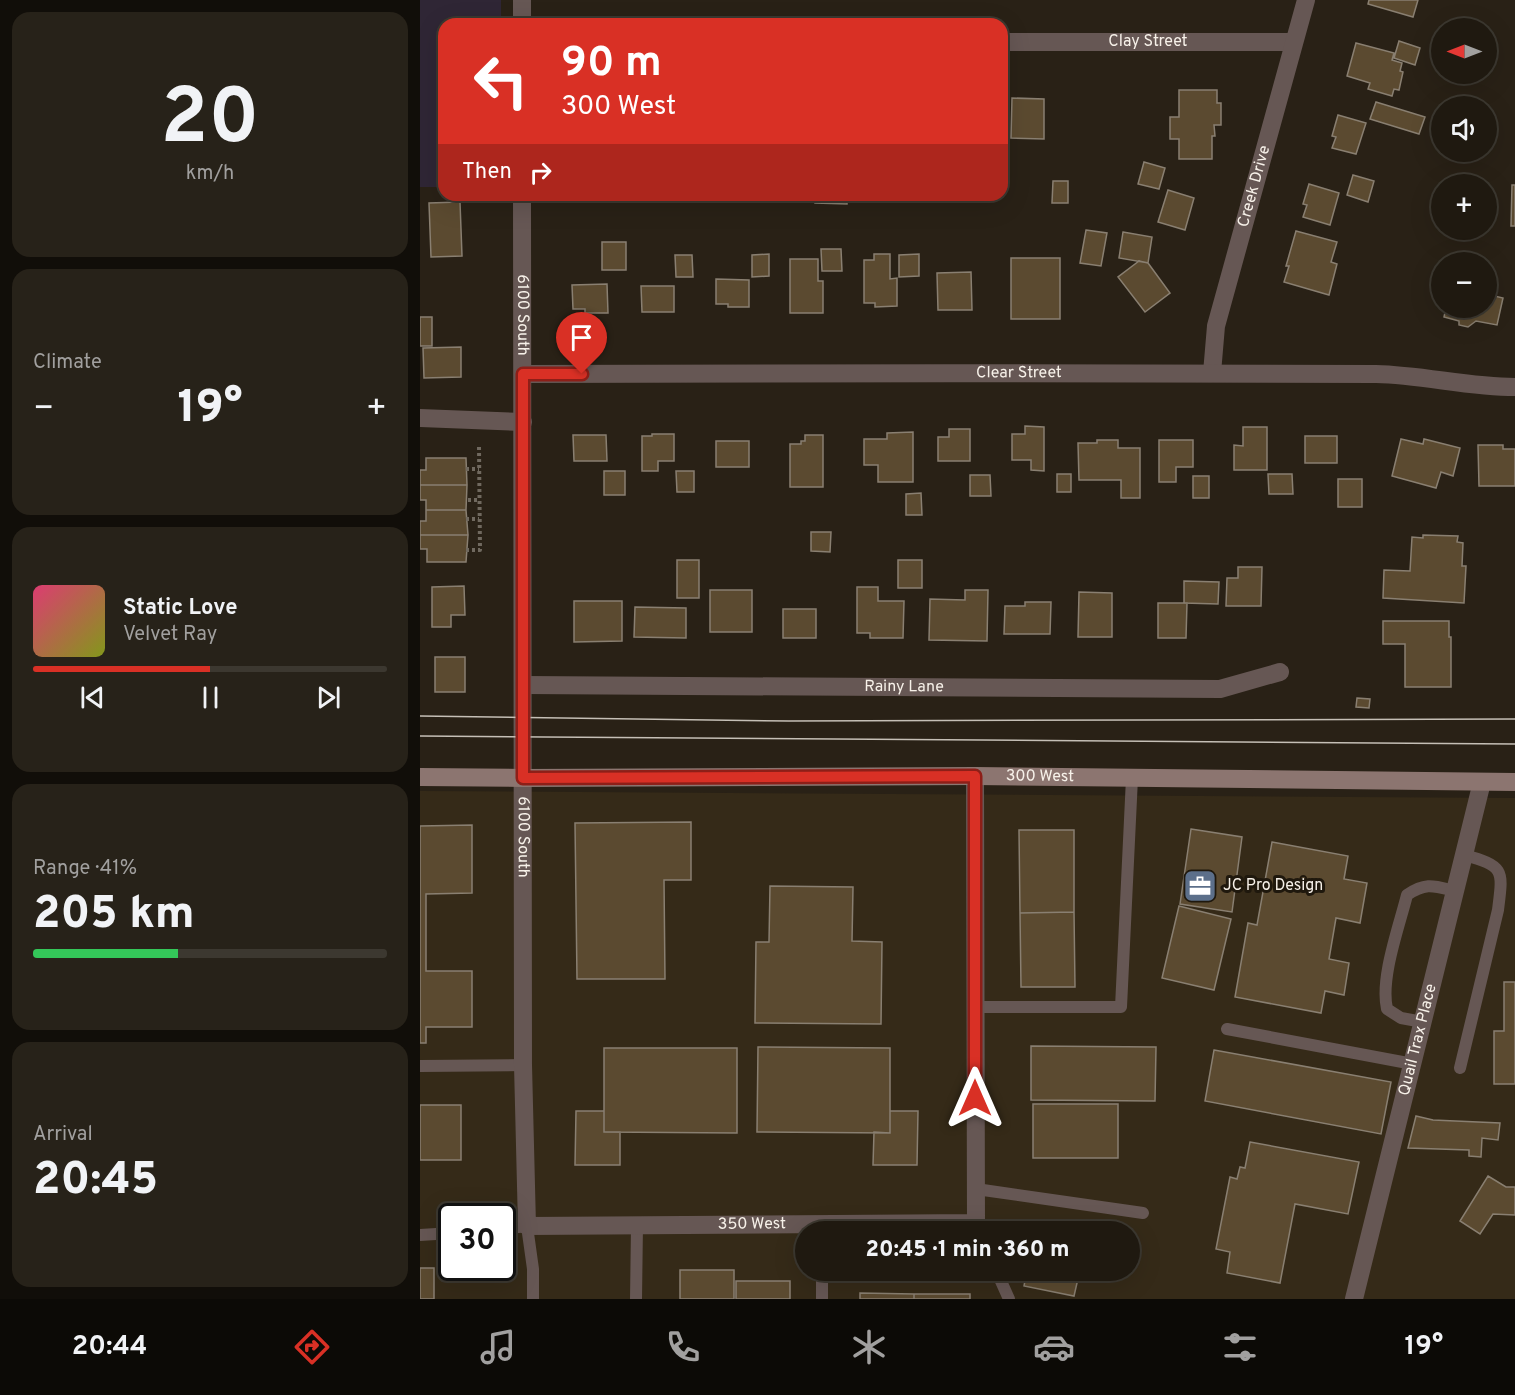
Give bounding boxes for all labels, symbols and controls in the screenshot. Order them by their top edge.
north arrow [1431,18,1497,84]
map controls [1431,18,1497,318]
street label: Clay Street [1108,32,1188,52]
text: 90 m [561,38,662,91]
icon: left [462,42,540,120]
text: 20 [161,72,259,171]
text: 300 West [561,90,676,124]
button: sound [1431,96,1497,162]
street label: Creek Drive [1234,143,1275,230]
icon: right [524,156,557,189]
text: Then [462,159,512,186]
text: km/h [186,161,234,187]
button: + [1431,174,1497,240]
button: − [1431,252,1497,318]
street label: 6100 South [512,274,532,356]
pin [556,312,607,374]
icon: arrive [565,321,598,354]
text: Climate [33,350,102,376]
street label: Clear Street [976,363,1062,383]
text: 19° [177,381,243,438]
text: − [33,389,54,431]
text: + [366,389,387,431]
text: Static Love [123,595,237,622]
text: Velvet Ray [123,622,217,648]
street label: Rainy Lane [864,677,944,697]
icon: previous [76,681,109,714]
icon: pause [194,681,227,714]
icon: next [312,681,345,714]
street label: 300 West [1006,766,1074,787]
street label: 6100 South [513,796,533,878]
text: Range · 41% [33,856,137,882]
office icon: JC Pro Design [1182,868,1218,904]
place label: JC Pro Design [1223,876,1323,896]
text: 205 km [33,887,195,944]
street label: Quail Trax Place [1395,982,1442,1098]
position arrow [943,1066,1007,1130]
text: Arrival [33,1122,93,1148]
text: 20:45 [33,1153,158,1210]
speed limit sign: 30 [438,1203,516,1281]
street label: 350 West [718,1214,786,1235]
text: 20:45 · 1 min · 360 m [866,1237,1069,1264]
icon: directions [291,1326,333,1368]
icon: music [477,1326,519,1368]
icon: phone [662,1326,704,1368]
icon: climate [848,1326,890,1368]
icon: car [1033,1326,1075,1368]
icon: filters [1219,1326,1261,1368]
text: 20:44 [72,1330,147,1364]
text: 19° [1404,1330,1443,1364]

